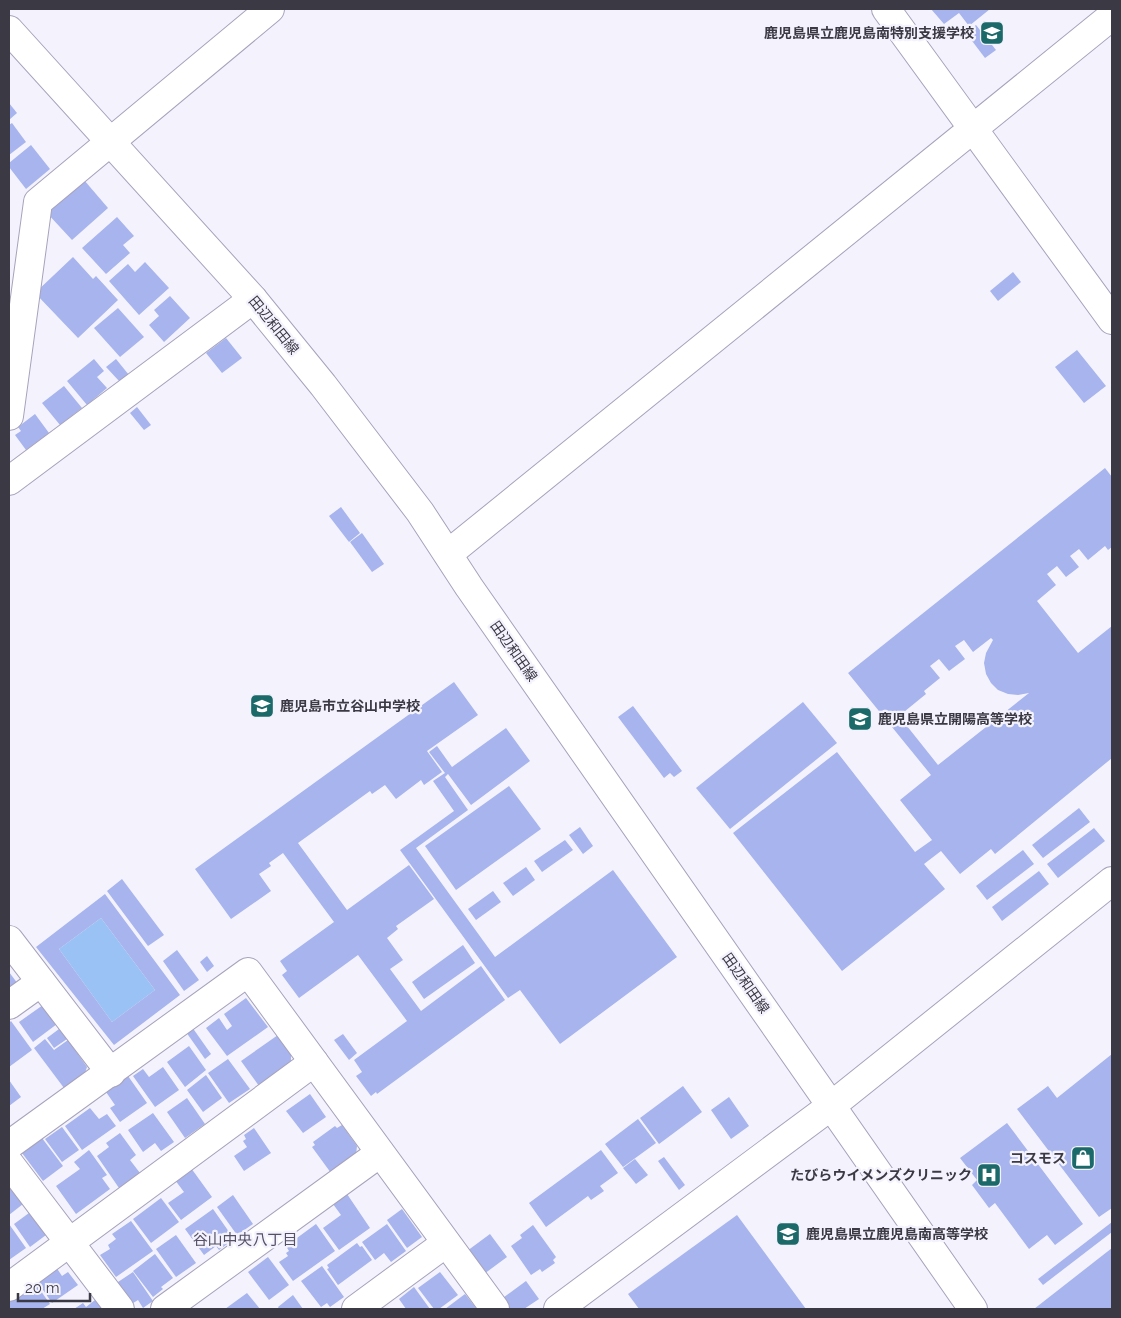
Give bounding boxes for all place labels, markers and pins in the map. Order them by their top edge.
school or university icon: 鹿児島県立鹿児島南特別支援学校 [979,20,1005,46]
place label: 鹿児島県立鹿児島南特別支援学校 [764,25,974,41]
school or university icon: 鹿児島市立谷山中学校 [249,693,275,719]
place label: 鹿児島市立谷山中学校 [280,698,420,714]
school or university icon: 鹿児島県立開陽高等学校 [847,706,873,732]
place label: 鹿児島県立開陽高等学校 [878,711,1032,727]
shop icon: コスモス [1070,1145,1096,1171]
place label: コスモス [1010,1150,1066,1166]
hospital icon: たびらウイメンズクリニック [976,1162,1002,1188]
place label: たびらウイメンズクリニック [790,1167,972,1183]
school or university icon: 鹿児島県立鹿児島南高等学校 [775,1221,801,1247]
place label: 鹿児島県立鹿児島南高等学校 [806,1226,988,1242]

